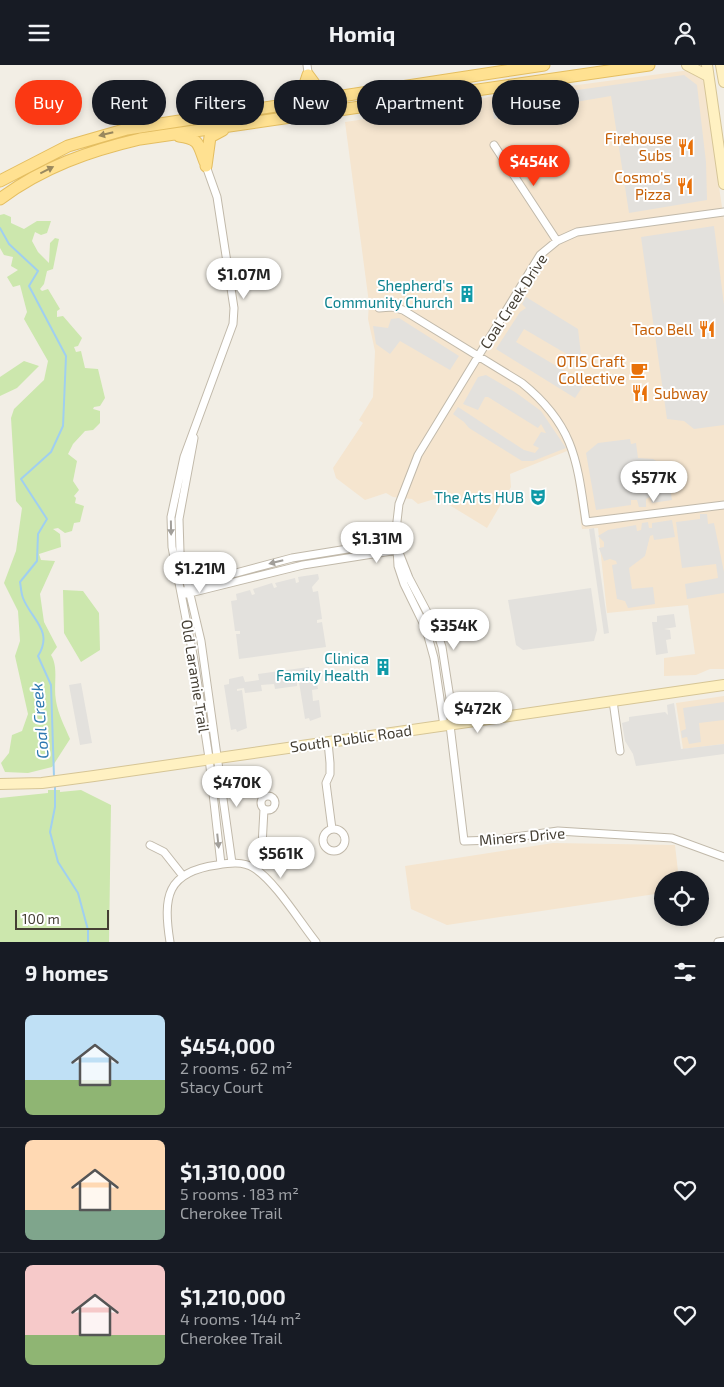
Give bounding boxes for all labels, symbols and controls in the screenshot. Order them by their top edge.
icon: menu [25,19,53,47]
icon: person [671,19,699,47]
text: Homiq [329,20,395,46]
chip: Buy [15,80,82,125]
chip: Rent [92,80,166,125]
chip: Filters [176,80,264,125]
chip: New [274,80,347,125]
chip: Apartment [357,80,482,125]
chip: House [492,80,579,125]
place label: Firehouse Subs [605,129,672,164]
one-way arrow [99,130,114,138]
restaurant icon: Firehouse Subs [676,137,696,157]
pin: $454K [499,145,569,187]
text: $454K [510,151,558,170]
one-way arrow [39,166,54,174]
place label: Cosmo's Pizza [614,168,671,203]
restaurant icon: Cosmo's Pizza [675,176,695,196]
street label: Coal Creek Drive [476,250,550,352]
pin: $1.07M [203,257,285,300]
text: $1.07M [217,264,271,283]
place label: Shepherd's Community Church [324,276,453,311]
building icon: Shepherd's Community Church [457,284,477,304]
restaurant icon: Taco Bell [697,319,717,339]
place label: Taco Bell [632,320,694,338]
place label: OTIS Craft Collective [557,352,625,387]
cafe icon: OTIS Craft Collective [629,360,649,380]
restaurant icon: Subway [630,383,650,403]
place label: Subway [654,384,708,402]
pin: $577K [619,461,689,503]
text: $577K [631,467,677,486]
theatre icon: The Arts HUB [528,487,548,507]
place label: The Arts HUB [434,488,524,506]
one-way arrow [168,521,176,537]
pin: $1.31M [336,521,418,564]
text: $1.31M [352,528,402,547]
pin: $1.21M [159,551,241,594]
text: $1.21M [175,558,225,577]
one-way arrow [268,559,283,567]
pin: $354K [419,609,489,651]
text: $354K [430,615,478,634]
street label: Old Laramie Trail [178,618,214,734]
place label: Clinica Family Health [276,649,369,684]
building icon: Clinica Family Health [373,657,393,677]
water label: Coal Creek [26,682,52,760]
pin: $472K [443,691,513,734]
text: $472K [454,698,502,717]
street label: South Public Road [289,721,413,755]
pin: $470K [202,765,272,808]
text: $470K [213,772,261,791]
street label: Miners Drive [478,823,566,849]
one-way arrow [214,834,222,850]
pin: $561K [246,837,316,879]
text: $561K [259,843,303,862]
map controls [654,871,709,926]
button: locate [654,871,709,926]
scale bar [15,907,109,930]
text: 100 m [22,910,60,927]
icon: filters [671,958,699,986]
text: 9 homes [25,960,108,985]
text: $454,000 [180,1033,275,1058]
icon: home [65,1035,125,1095]
icon: heart [671,1051,699,1079]
text: 2 rooms · 62 m² [180,1058,292,1077]
text: Stacy Court [180,1077,263,1096]
text: $1,310,000 [180,1159,285,1184]
icon: home [65,1160,125,1220]
icon: heart [671,1176,699,1204]
text: 5 rooms · 183 m² [180,1184,299,1203]
text: Cherokee Trail [180,1203,282,1222]
text: $1,210,000 [180,1284,286,1309]
icon: home [65,1285,125,1345]
icon: heart [671,1301,699,1329]
text: 4 rooms · 144 m² [180,1309,301,1328]
text: Cherokee Trail [180,1328,282,1347]

